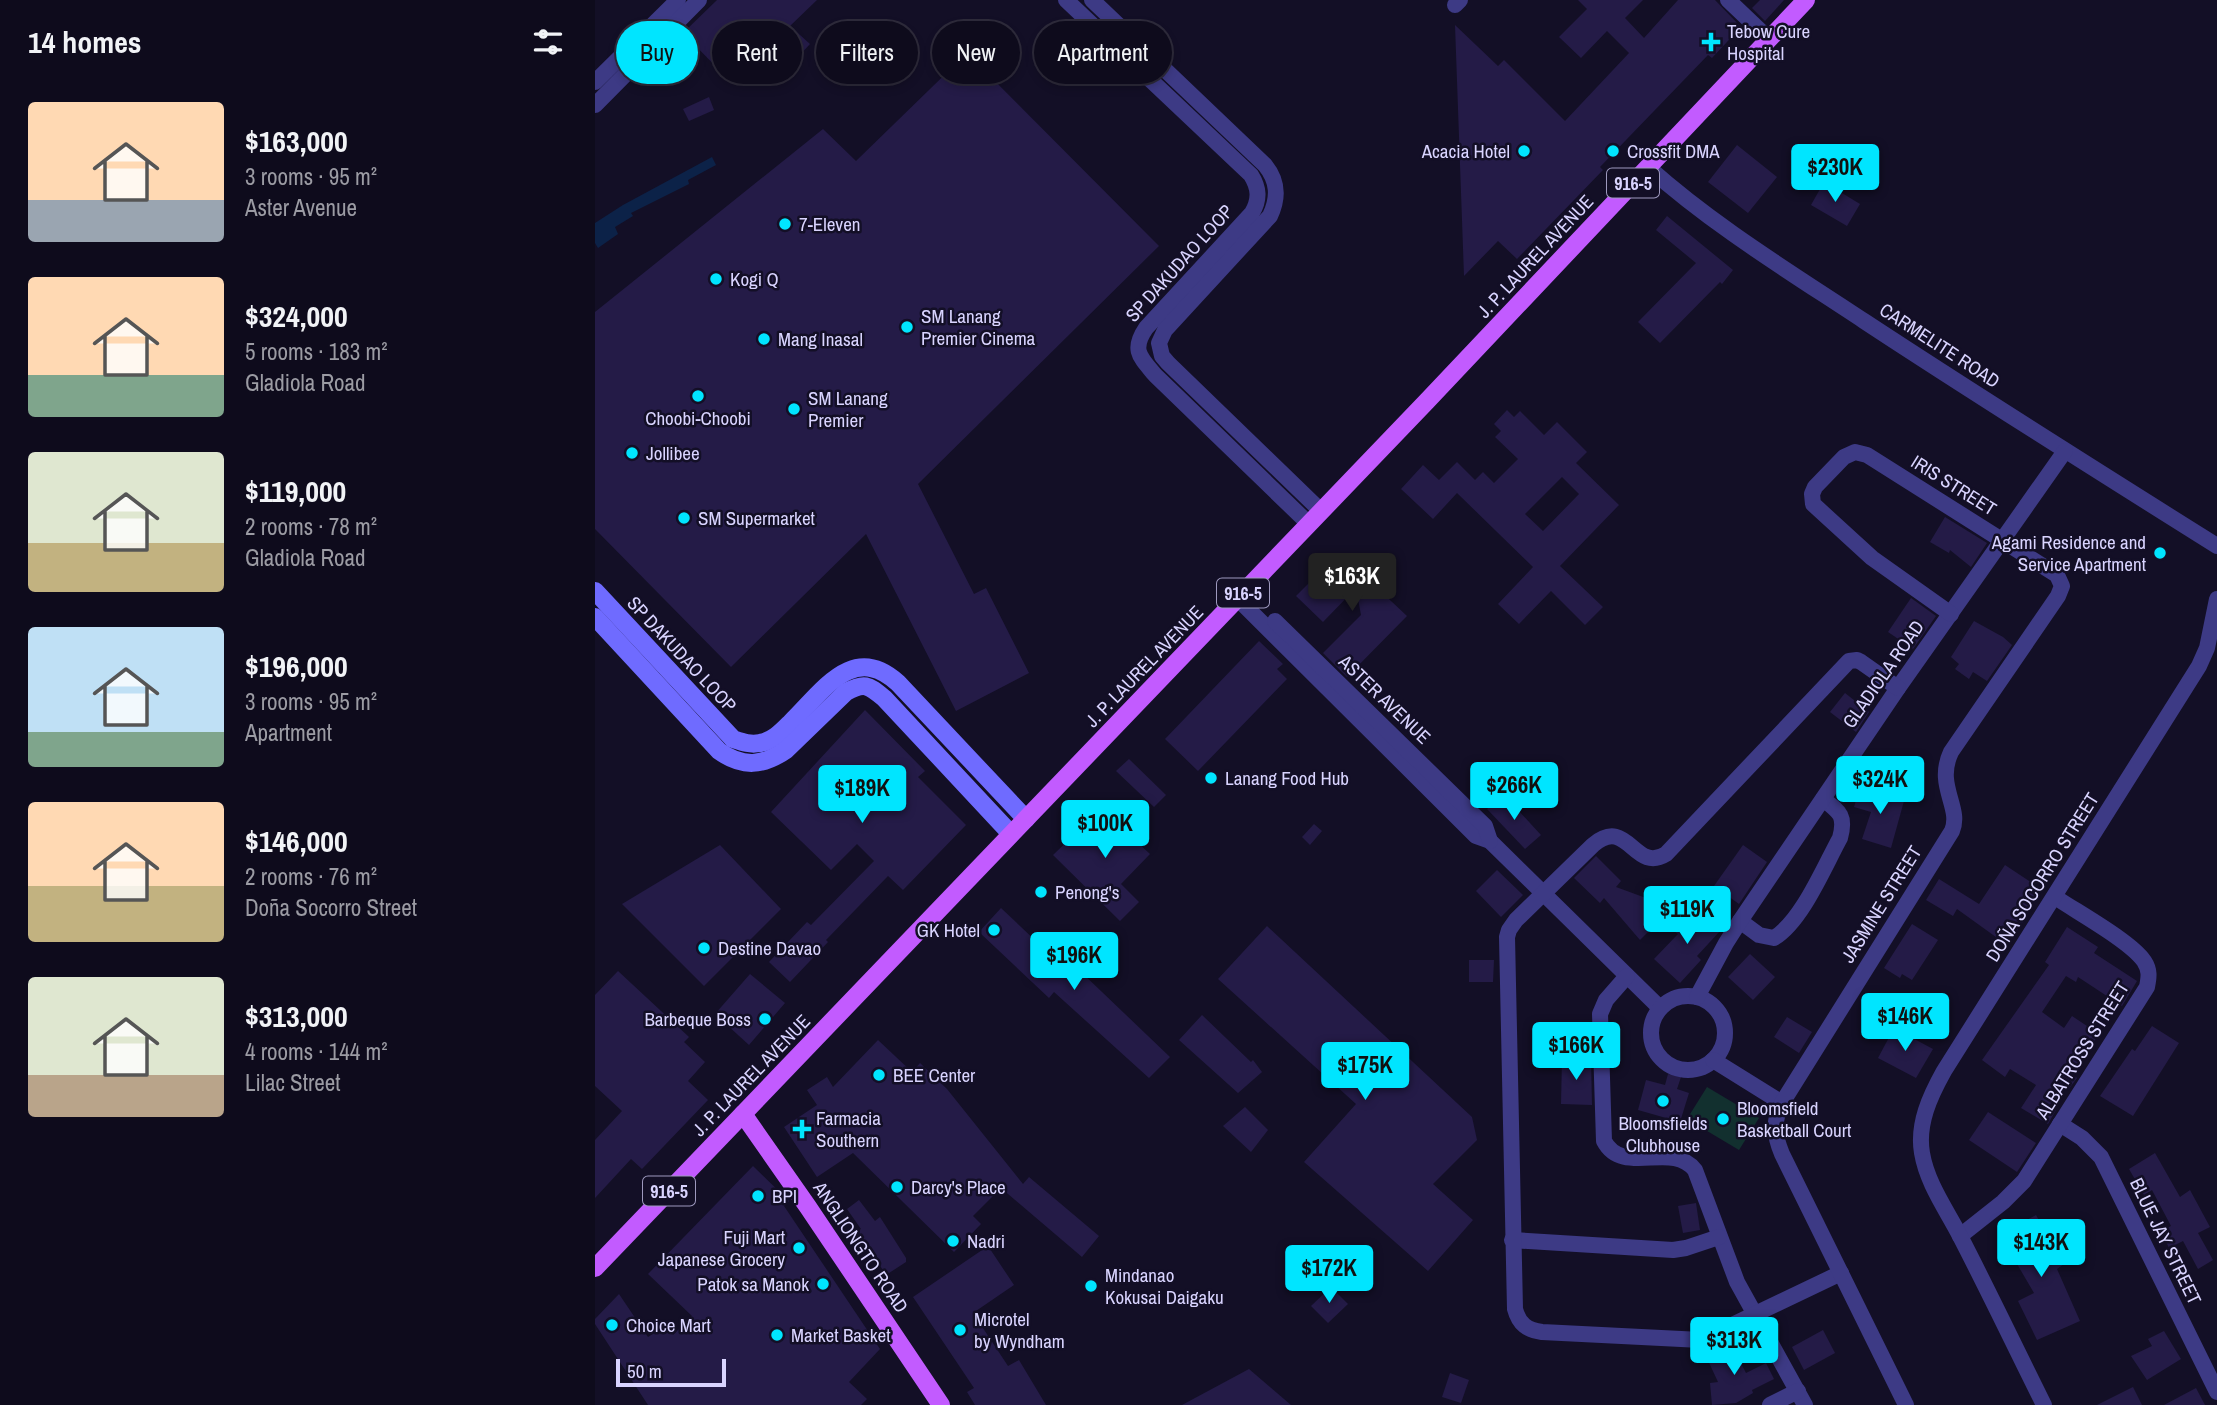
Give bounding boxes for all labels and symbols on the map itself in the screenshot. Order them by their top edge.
place label: Tebow Cure Hospital [1727,18,1810,66]
marker: Tebow Cure Hospital [1701,32,1721,52]
place label: Acacia Hotel [1421,138,1510,164]
place label: Crossfit DMA [1627,138,1720,164]
marker: Acacia Hotel [1516,143,1532,159]
marker: Crossfit DMA [1605,143,1621,159]
pin: $230K [1786,144,1884,204]
road number: 916-5 [1607,168,1659,198]
street label: J. P. LAUREL AVENUE [1471,189,1599,323]
street label: SP DAKUDAO LOOP [1119,199,1239,327]
place label: 7-Eleven [799,211,860,237]
marker: 7-Eleven [777,216,793,232]
place label: Kogi Q [730,266,779,292]
marker: Kogi Q [708,271,724,287]
street label: CARMELITE ROAD [1875,296,2005,394]
place label: SM Lanang Premier Cinema [921,303,1036,351]
marker: SM Lanang Premier Cinema [899,319,915,335]
place label: Mang Inasal [778,326,863,352]
marker: Mang Inasal [756,331,772,347]
place label: SM Lanang Premier [808,385,888,433]
marker: Choobi-Choobi [690,388,706,404]
marker: SM Lanang Premier [786,401,802,417]
place label: Choobi-Choobi [645,405,751,431]
place label: Jollibee [646,440,700,466]
marker: Jollibee [624,445,640,461]
street label: IRIS STREET [1906,449,2002,522]
place label: SM Supermarket [698,505,816,531]
marker: SM Supermarket [676,510,692,526]
place label: Agami Residence and Service Apartment [1991,529,2147,577]
marker: Agami Residence and Service Apartment [2152,545,2168,561]
pin: $163K [1303,554,1401,613]
road number: 916-5 [1217,578,1269,608]
street label: SP DAKUDAO LOOP [622,590,742,718]
street label: J. P. LAUREL AVENUE [1079,599,1209,733]
street label: GLADIOLA ROAD [1836,615,1930,733]
street label: ASTER AVENUE [1333,648,1437,749]
pin: $324K [1831,756,1929,816]
pin: $266K [1465,762,1563,822]
place label: Lanang Food Hub [1225,765,1349,791]
pin: $189K [813,766,911,825]
marker: Lanang Food Hub [1203,770,1219,786]
street label: DOÑA SOCORRO STREET [1979,787,2105,966]
pin: $100K [1056,800,1154,860]
street label: JASMINE STREET [1835,840,1928,967]
place label: Penong's [1055,879,1120,905]
marker: Penong's [1033,884,1049,900]
pin: $119K [1638,886,1736,946]
place label: GK Hotel [917,917,980,943]
marker: GK Hotel [986,922,1002,938]
pin: $196K [1025,932,1123,992]
place label: Destine Davao [718,935,821,961]
marker: Destine Davao [696,940,712,956]
street label: ALBATROSS STREET [2029,976,2135,1125]
pin: $146K [1856,993,1954,1053]
place label: Barbeque Boss [644,1006,751,1032]
street label: J. P. LAUREL AVENUE [686,1008,816,1142]
marker: Barbeque Boss [757,1011,773,1027]
pin: $166K [1527,1023,1625,1082]
pin: $175K [1316,1042,1414,1102]
place label: BEE Center [893,1062,976,1088]
marker: BEE Center [871,1067,887,1083]
marker: Bloomsfields Clubhouse [1655,1093,1671,1109]
place label: Bloomsfield Basketball Court [1737,1095,1852,1143]
place label: Farmacia Southern [816,1105,881,1153]
place label: Bloomsfields Clubhouse [1618,1110,1708,1158]
marker: Bloomsfield Basketball Court [1715,1111,1731,1127]
marker: Farmacia Southern [794,1121,810,1137]
street label: BLUE JAY STREET [2124,1173,2208,1309]
place label: Darcy's Place [911,1174,1006,1200]
street label: ANGLIONGTO ROAD [807,1175,915,1318]
road number: 916-5 [643,1176,695,1206]
marker: Darcy's Place [889,1179,905,1195]
place label: BPI [772,1183,797,1209]
marker: BPI [750,1188,766,1204]
pin: $143K [1992,1220,2090,1279]
place label: Fuji Mart Japanese Grocery [658,1224,786,1272]
place label: Nadri [967,1228,1005,1254]
marker: Nadri [945,1233,961,1249]
marker: Fuji Mart Japanese Grocery [791,1240,807,1256]
pin: $172K [1280,1246,1378,1305]
place label: Mindanao Kokusai Daigaku [1105,1262,1224,1310]
place label: Patok sa Manok [697,1271,809,1297]
marker: Patok sa Manok [815,1276,831,1292]
marker: Mindanao Kokusai Daigaku [1083,1278,1099,1294]
place label: Microtel by Wyndham [974,1306,1065,1354]
place label: Choice Mart [626,1312,712,1338]
marker: Choice Mart [604,1317,620,1333]
pin: $313K [1685,1318,1783,1377]
place label: Market Basket [791,1322,891,1348]
marker: Microtel by Wyndham [952,1322,968,1338]
marker: Market Basket [769,1327,785,1343]
scale bar [616,1356,726,1388]

